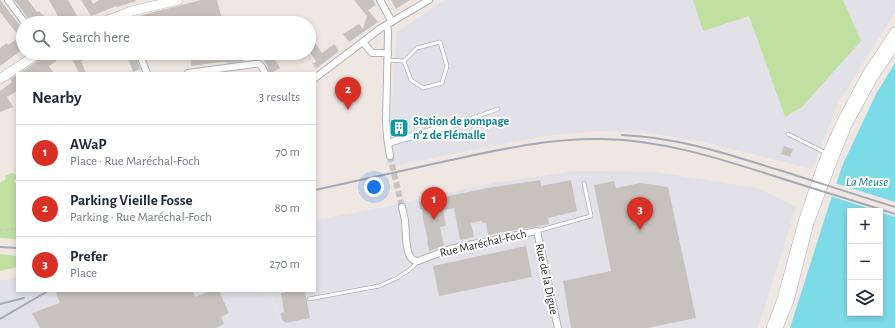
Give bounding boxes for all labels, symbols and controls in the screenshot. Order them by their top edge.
search box [16,16,316,60]
icon: search [30,27,52,49]
text: Search here [62,30,130,45]
pin: 2 [335,77,361,110]
text: Nearby [32,89,82,106]
text: 3 results [259,91,300,104]
place label: Station de pompage n°2 de Flémalle [413,115,509,141]
building icon: Station de pompage n°2 de Flémalle [388,117,410,139]
text: AWaP [70,137,107,152]
text: 1 [43,146,47,159]
text: 70 m [275,146,300,159]
text: Place · Rue Maréchal-Foch [70,155,200,168]
water label: La Meuse [846,176,888,189]
your location [364,177,384,197]
pin: 1 [421,187,447,220]
text: Parking Vieille Fosse [70,193,193,208]
pin: 3 [627,197,653,230]
text: 2 [42,202,48,215]
text: 80 m [274,202,300,215]
map controls [847,208,883,316]
button: + [847,208,883,244]
text: Parking · Rue Maréchal-Foch [70,211,212,224]
street label: Rue Maréchal-Foch [439,227,527,259]
street label: Rue de la Digue [534,242,560,316]
button: − [847,244,883,280]
text: Prefer [70,249,108,264]
text: 3 [42,258,48,271]
text: 270 m [269,258,300,271]
text: Place [70,267,97,280]
button: layers [847,280,883,316]

